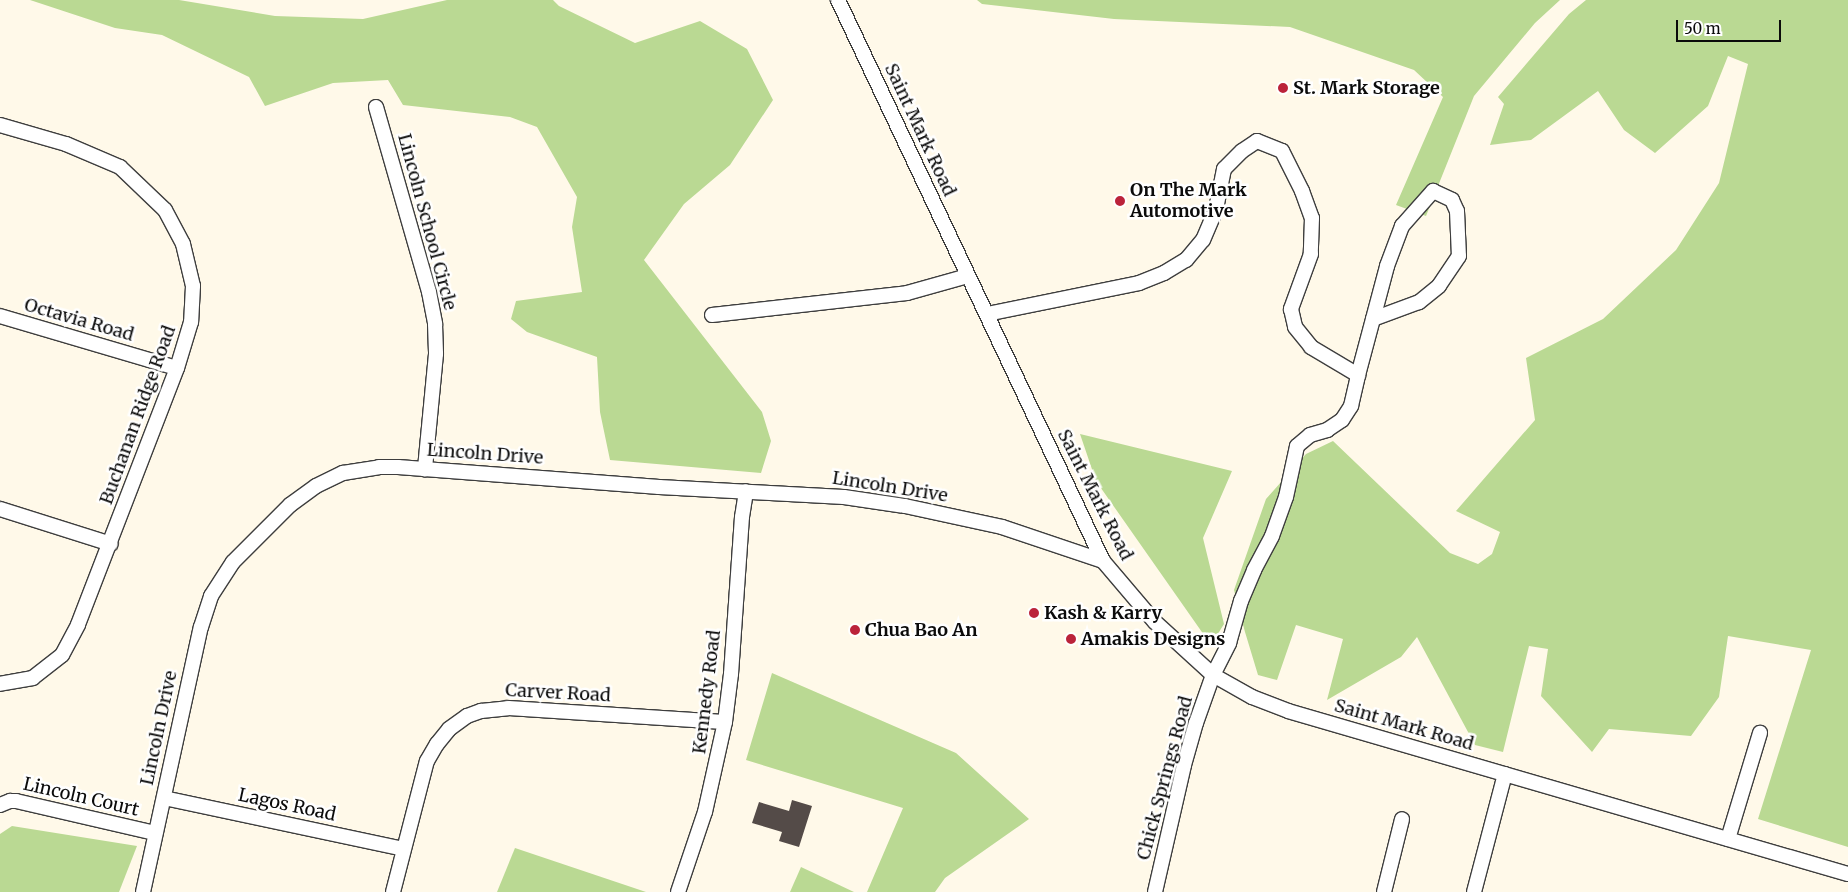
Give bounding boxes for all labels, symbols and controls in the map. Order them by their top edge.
scale bar [1678,10,1783,42]
text: 50 m [1684,19,1721,38]
street label: Saint Mark Road [880,60,960,200]
place label: St. Mark Storage [1293,77,1440,99]
marker: St. Mark Storage [1277,82,1289,94]
street label: Lincoln School Circle [393,131,461,313]
place label: On The Mark Automotive [1130,180,1247,222]
marker: On The Mark Automotive [1114,195,1126,207]
street label: Octavia Road [22,294,136,346]
street label: Buchanan Ridge Road [96,323,180,507]
street label: Saint Mark Road [1053,426,1137,564]
street label: Lincoln Drive [426,439,544,469]
street label: Lincoln Drive [831,467,949,507]
place label: Kash & Karry [1044,602,1162,624]
marker: Kash & Karry [1028,607,1040,619]
place label: Chua Bao An [865,619,977,641]
marker: Chua Bao An [849,624,861,636]
place label: Amakis Designs [1081,628,1225,650]
street label: Kennedy Road [689,629,725,755]
marker: Amakis Designs [1065,633,1077,645]
street label: Lincoln Drive [136,669,182,787]
street label: Carver Road [505,679,611,707]
street label: Chick Springs Road [1133,694,1197,862]
street label: Saint Mark Road [1332,695,1476,755]
street label: Lincoln Court [21,773,141,821]
street label: Lagos Road [236,784,338,826]

